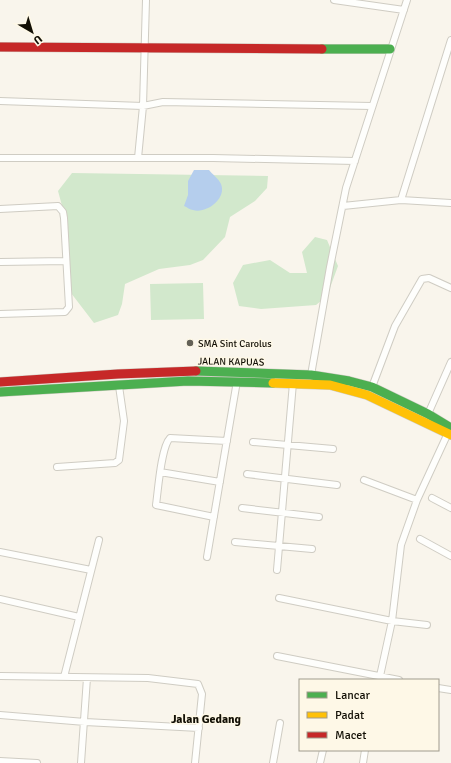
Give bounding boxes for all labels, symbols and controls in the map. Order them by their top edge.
north arrow [12,12,52,52]
text: U [31,32,45,47]
marker: SMA Sint Carolus [185,338,195,348]
place label: SMA Sint Carolus [198,338,272,350]
street label: JALAN KAPUAS [198,355,265,369]
legend [299,679,439,751]
text: Lancar [335,688,371,703]
text: Padat [335,708,364,723]
district label: Jalan Gedang [171,712,242,727]
text: Macet [335,728,367,743]

